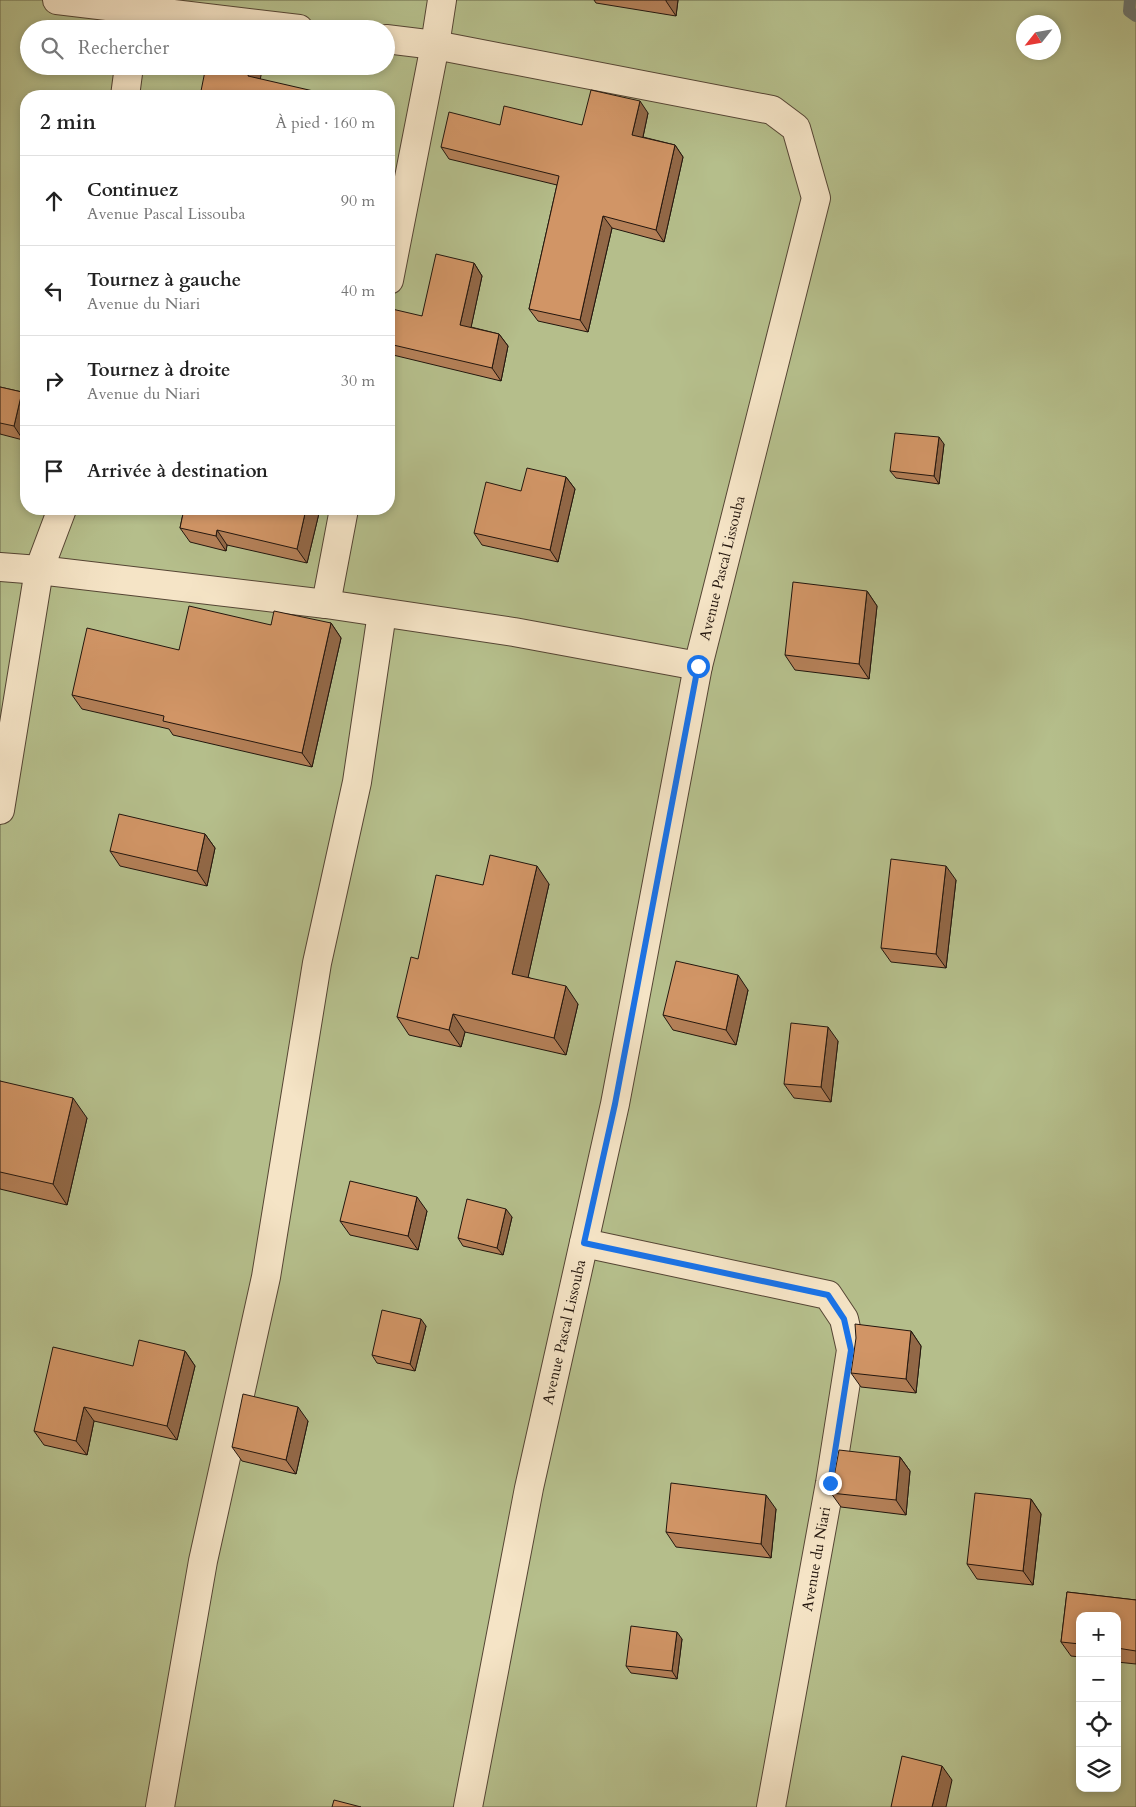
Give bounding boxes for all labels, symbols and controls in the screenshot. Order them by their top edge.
north arrow [1016,15,1061,60]
search box [20,20,395,75]
icon: search [38,34,66,62]
text: Rechercher [78,35,169,61]
text: 2 min [40,108,96,137]
text: À pied · 160 m [275,112,375,134]
text: Continuez [87,177,178,203]
icon: ahead [40,187,68,215]
text: 90 m [341,190,375,212]
text: Avenue Pascal Lissouba [87,203,245,225]
text: Tournez à gauche [87,267,241,293]
icon: left [40,277,68,305]
text: 40 m [341,280,375,302]
text: Avenue du Niari [87,293,200,315]
text: Tournez à droite [87,357,230,383]
icon: right [40,367,68,395]
text: 30 m [341,370,375,392]
text: Avenue du Niari [87,383,200,405]
icon: arrive [40,457,68,485]
text: Arrivée à destination [87,458,268,484]
street label: Avenue Pascal Lissouba [694,493,750,642]
route start [687,655,710,678]
street label: Avenue Pascal Lissouba [538,1257,591,1407]
route end [819,1472,842,1495]
street label: Avenue du Niari [797,1505,835,1613]
map controls [1076,1612,1121,1792]
button: + [1076,1612,1121,1657]
button: − [1076,1657,1121,1702]
button: locate [1076,1702,1121,1747]
button: layers [1076,1747,1121,1792]

